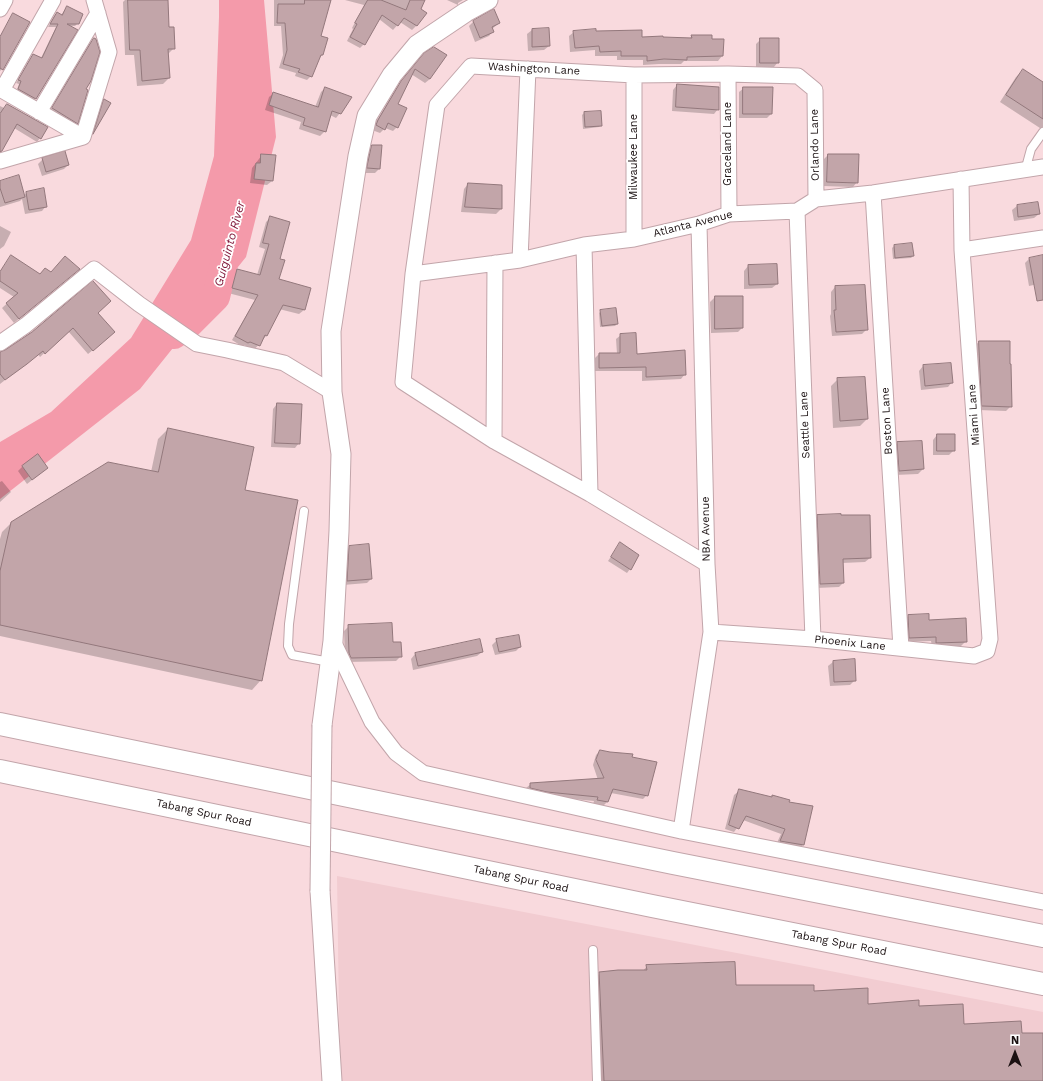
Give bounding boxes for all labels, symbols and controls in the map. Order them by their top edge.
street label: Washington Lane [488,60,580,78]
street label: Graceland Lane [721,102,735,186]
street label: Orlando Lane [808,109,822,181]
street label: Milwaukee Lane [627,114,641,200]
water label: Guiguinto River [212,200,248,288]
street label: Atlanta Avenue [652,208,734,240]
street label: Miami Lane [965,384,983,446]
street label: Boston Lane [879,387,895,455]
street label: Seattle Lane [797,391,813,459]
street label: NBA Avenue [699,496,713,562]
street label: Phoenix Lane [814,633,886,653]
street label: Tabang Spur Road [155,796,253,830]
street label: Tabang Spur Road [472,862,570,896]
street label: Tabang Spur Road [790,927,888,959]
north arrow [995,1033,1035,1073]
text: N [1011,1034,1019,1047]

